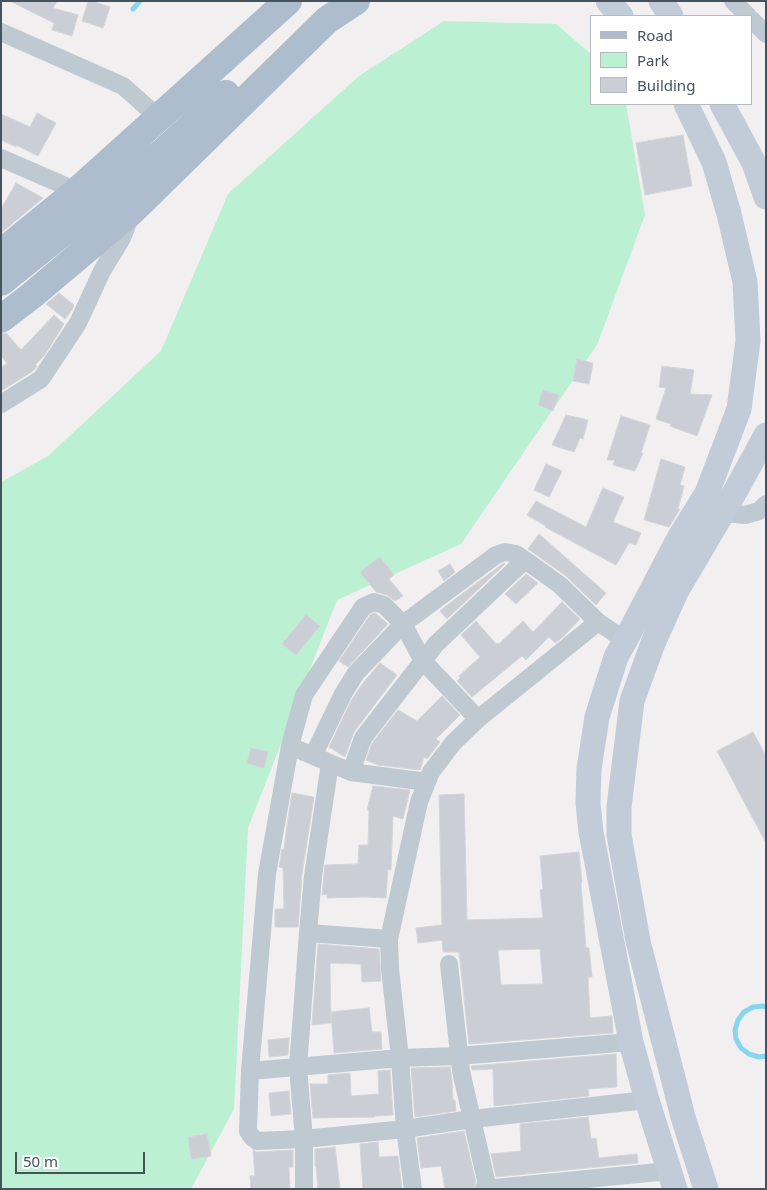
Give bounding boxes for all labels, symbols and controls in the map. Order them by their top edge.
legend [590,15,752,105]
text: Road [637,25,673,45]
text: Park [637,50,669,70]
text: Building [637,75,695,95]
scale bar [18,1142,148,1174]
text: 50 m [23,1151,58,1171]

